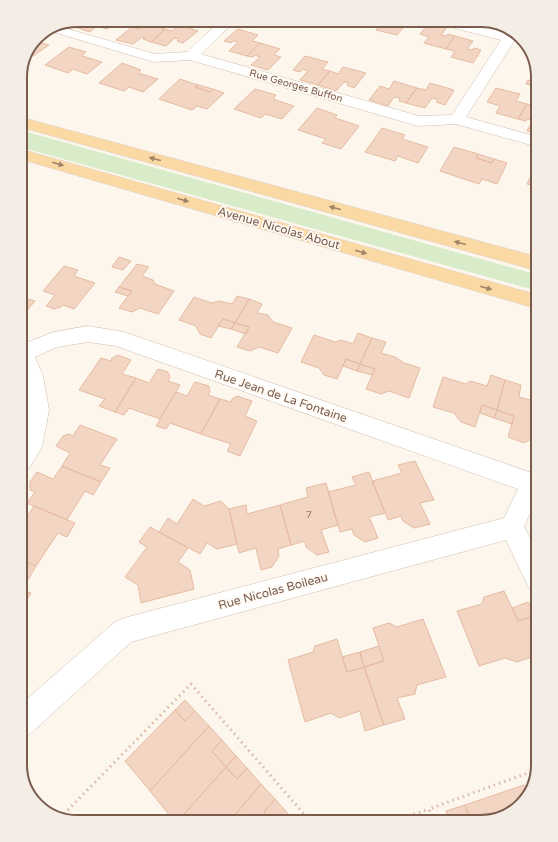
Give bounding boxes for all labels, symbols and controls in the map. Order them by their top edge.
street label: Rue Georges Buffon [248,67,344,105]
one-way arrow [149,156,161,162]
one-way arrow [52,161,64,167]
one-way arrow [177,197,189,203]
street label: Avenue Nicolas About [216,204,342,252]
one-way arrow [328,205,340,211]
one-way arrow [454,240,466,246]
one-way arrow [356,249,368,255]
one-way arrow [480,285,493,291]
street label: Rue Jean de La Fontaine [213,367,349,425]
house number: 7 [306,509,312,521]
street label: Rue Nicolas Boileau [217,570,329,612]

